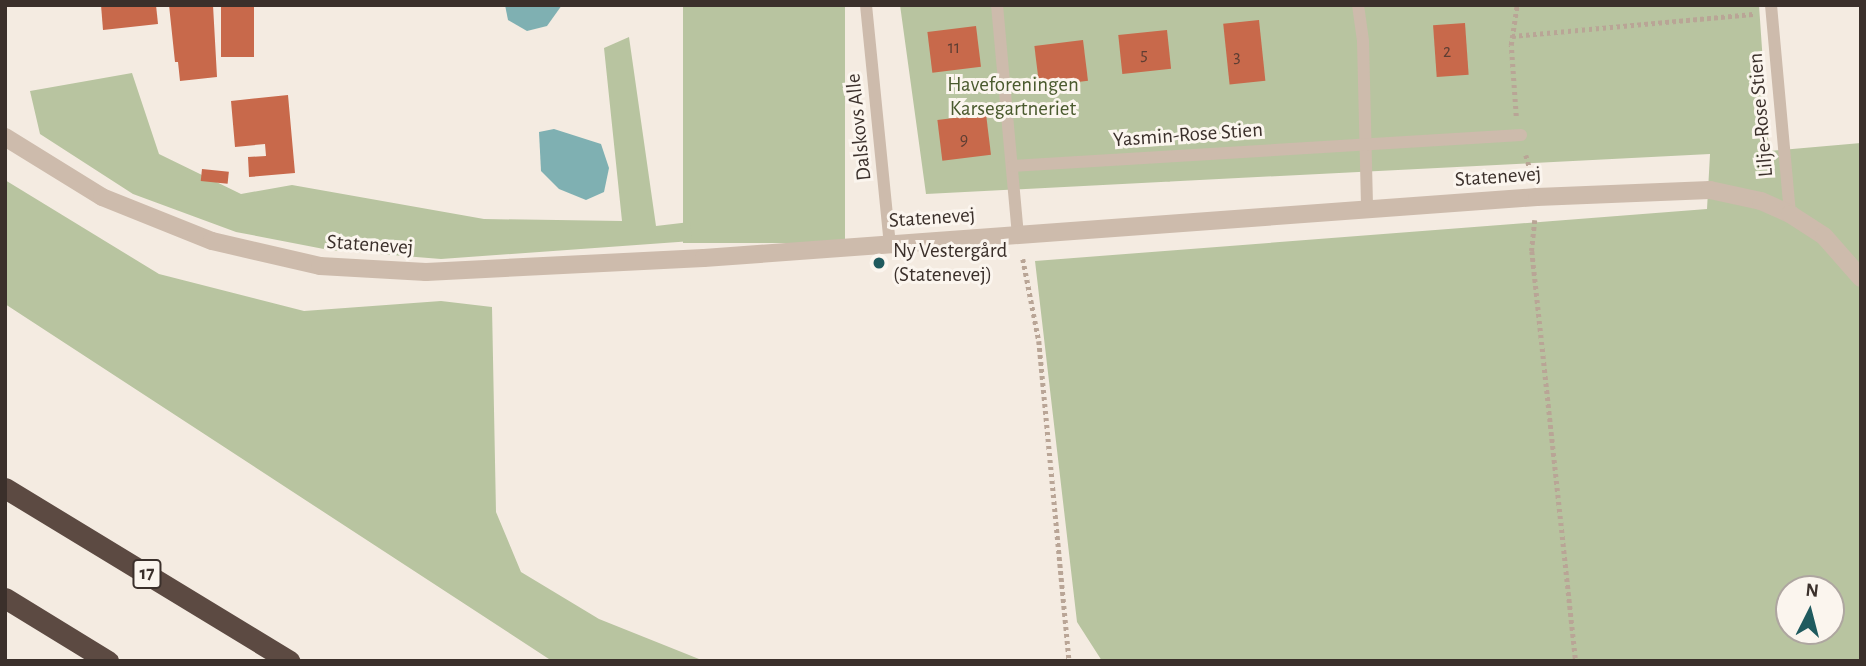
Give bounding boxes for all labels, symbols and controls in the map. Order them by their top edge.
house number: 11 [948,37,960,59]
house number: 2 [1443,41,1451,63]
house number: 5 [1140,44,1148,66]
house number: 3 [1233,46,1241,68]
street label: Lilje-Rose Stien [1743,52,1779,178]
street label: Dalskovs Alle [841,72,877,182]
park label: Haveforeningen Karsegartneriet [947,72,1079,122]
street label: Yasmin-Rose Stien [1112,117,1264,153]
house number: 9 [960,129,968,151]
street label: Statenevej [1454,161,1542,193]
street label: Statenevej [888,202,976,234]
street label: Statenevej [326,229,414,261]
place label: Ny Vestergård (Statenevej) [893,238,1007,288]
marker: Ny Vestergård (Statenevej) [871,255,887,271]
road number: 17 [131,558,163,590]
north arrow [1775,575,1845,645]
text: N [1804,580,1820,601]

